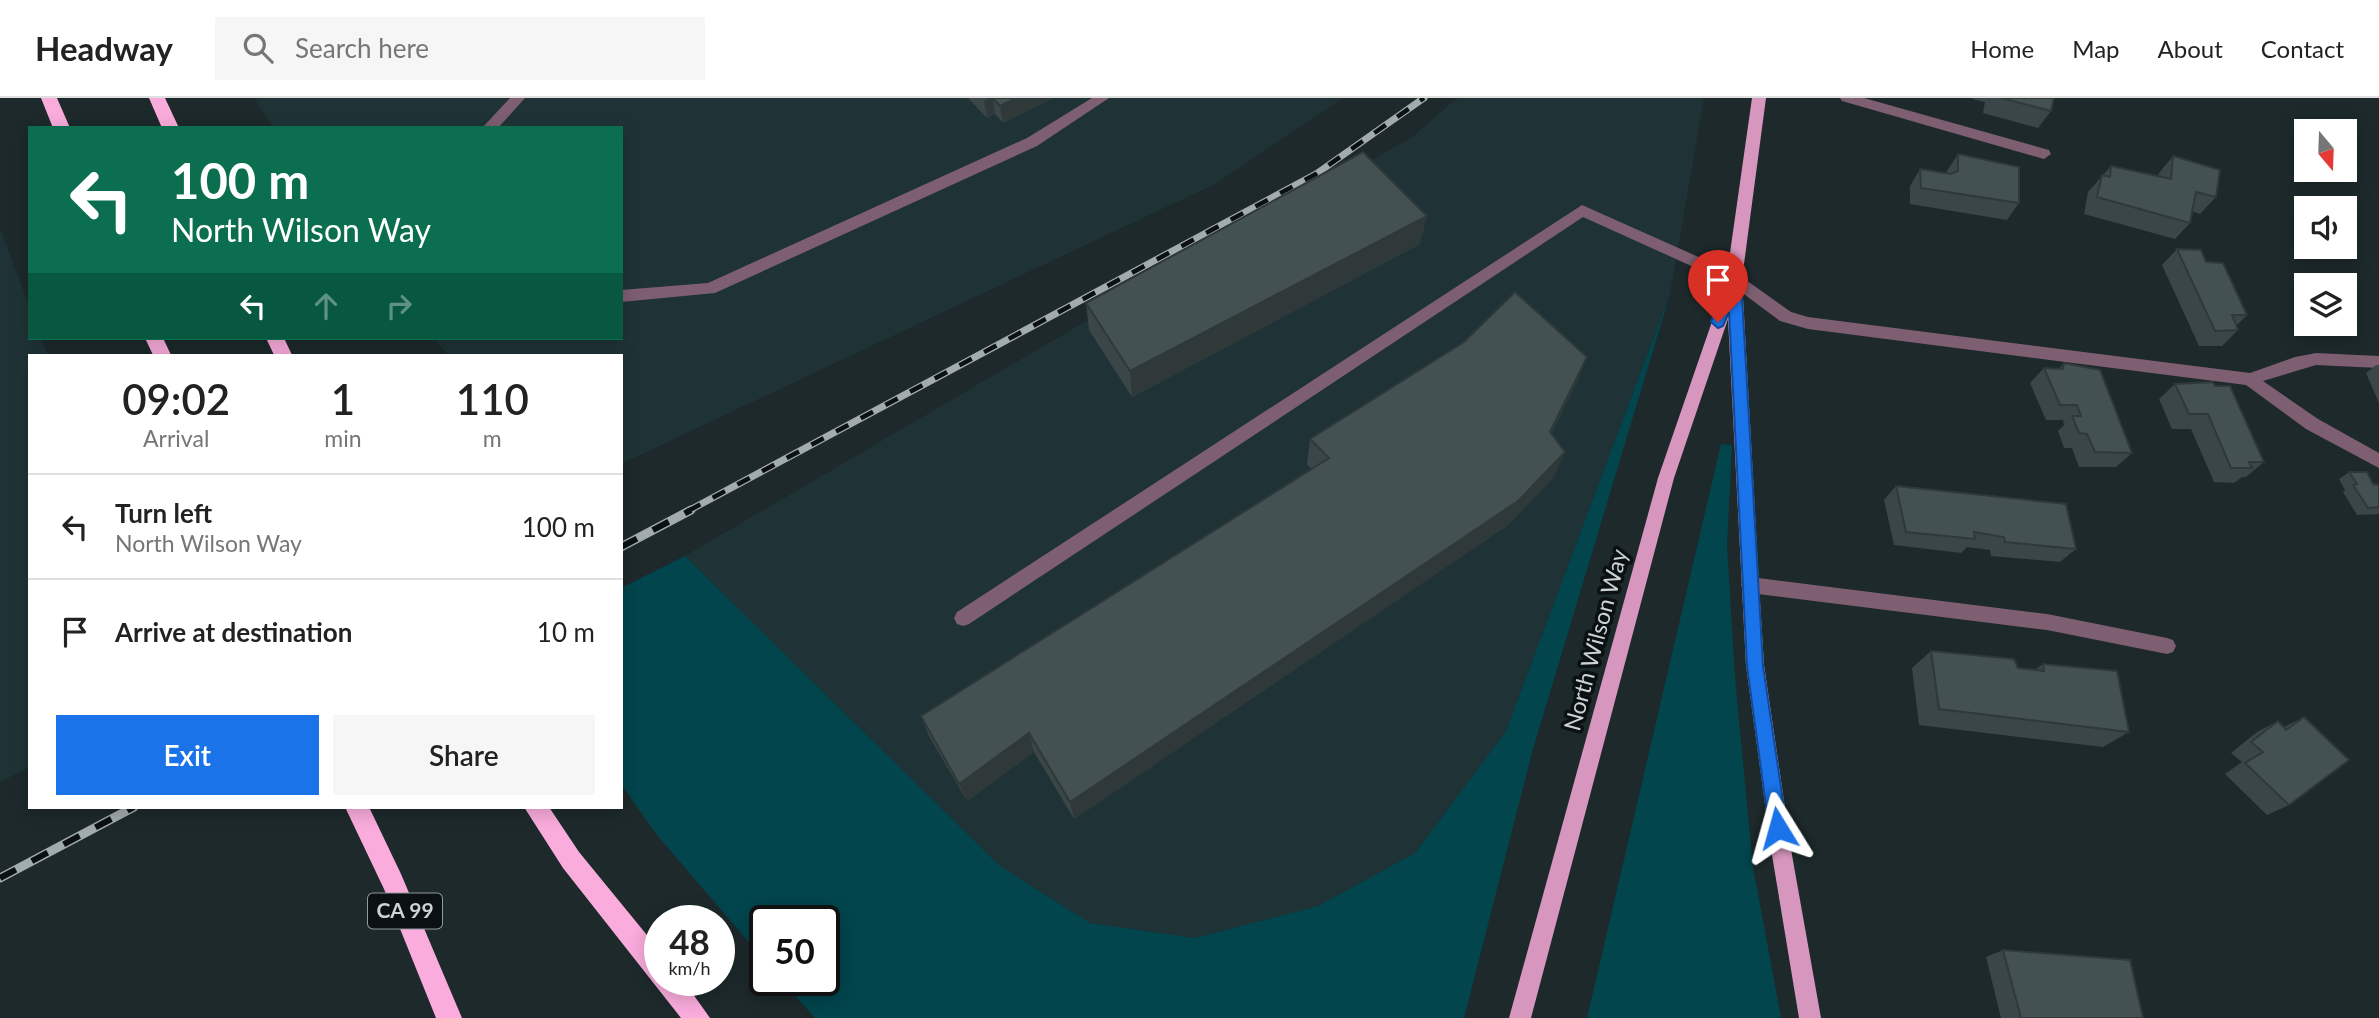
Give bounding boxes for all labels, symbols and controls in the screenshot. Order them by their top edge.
search box [215,17,705,80]
text: Headway [35,28,173,68]
icon: search [239,29,277,67]
text: Search here [295,32,429,64]
text: Home [1970,34,2034,63]
text: Map [2072,34,2120,63]
text: About [2158,34,2223,63]
text: Contact [2261,34,2344,63]
north arrow [2294,119,2357,182]
map controls [2294,119,2357,336]
text: 100 m [171,151,309,209]
icon: left [56,154,147,245]
button: sound [2294,196,2357,259]
text: North Wilson Way [171,210,431,249]
pin [1688,250,1748,322]
icon: arrive [1699,261,1737,299]
button: layers [2294,273,2357,336]
icon: left [234,287,272,325]
icon: ahead [307,287,345,325]
icon: right [380,287,418,325]
text: 09:02 [122,374,230,424]
text: 1 [331,374,355,424]
text: 110 [456,374,529,424]
text: Arrival [143,424,209,452]
text: min [324,424,362,452]
text: m [483,424,502,452]
text: Turn left [115,497,212,529]
icon: left [56,508,94,546]
text: 100 m [522,511,595,543]
text: North Wilson Way [115,529,302,557]
street label: North Wilson Way [1557,546,1633,734]
icon: arrive [56,613,94,651]
text: Arrive at destination [115,616,352,648]
text: 10 m [537,616,595,648]
button: Exit [56,715,319,795]
button: Share [333,715,595,795]
position arrow [1741,791,1815,865]
road number: CA 99 [368,894,442,928]
speed limit sign: 50 [749,905,840,996]
text: 48 [669,920,710,962]
text: km/h [668,957,711,979]

